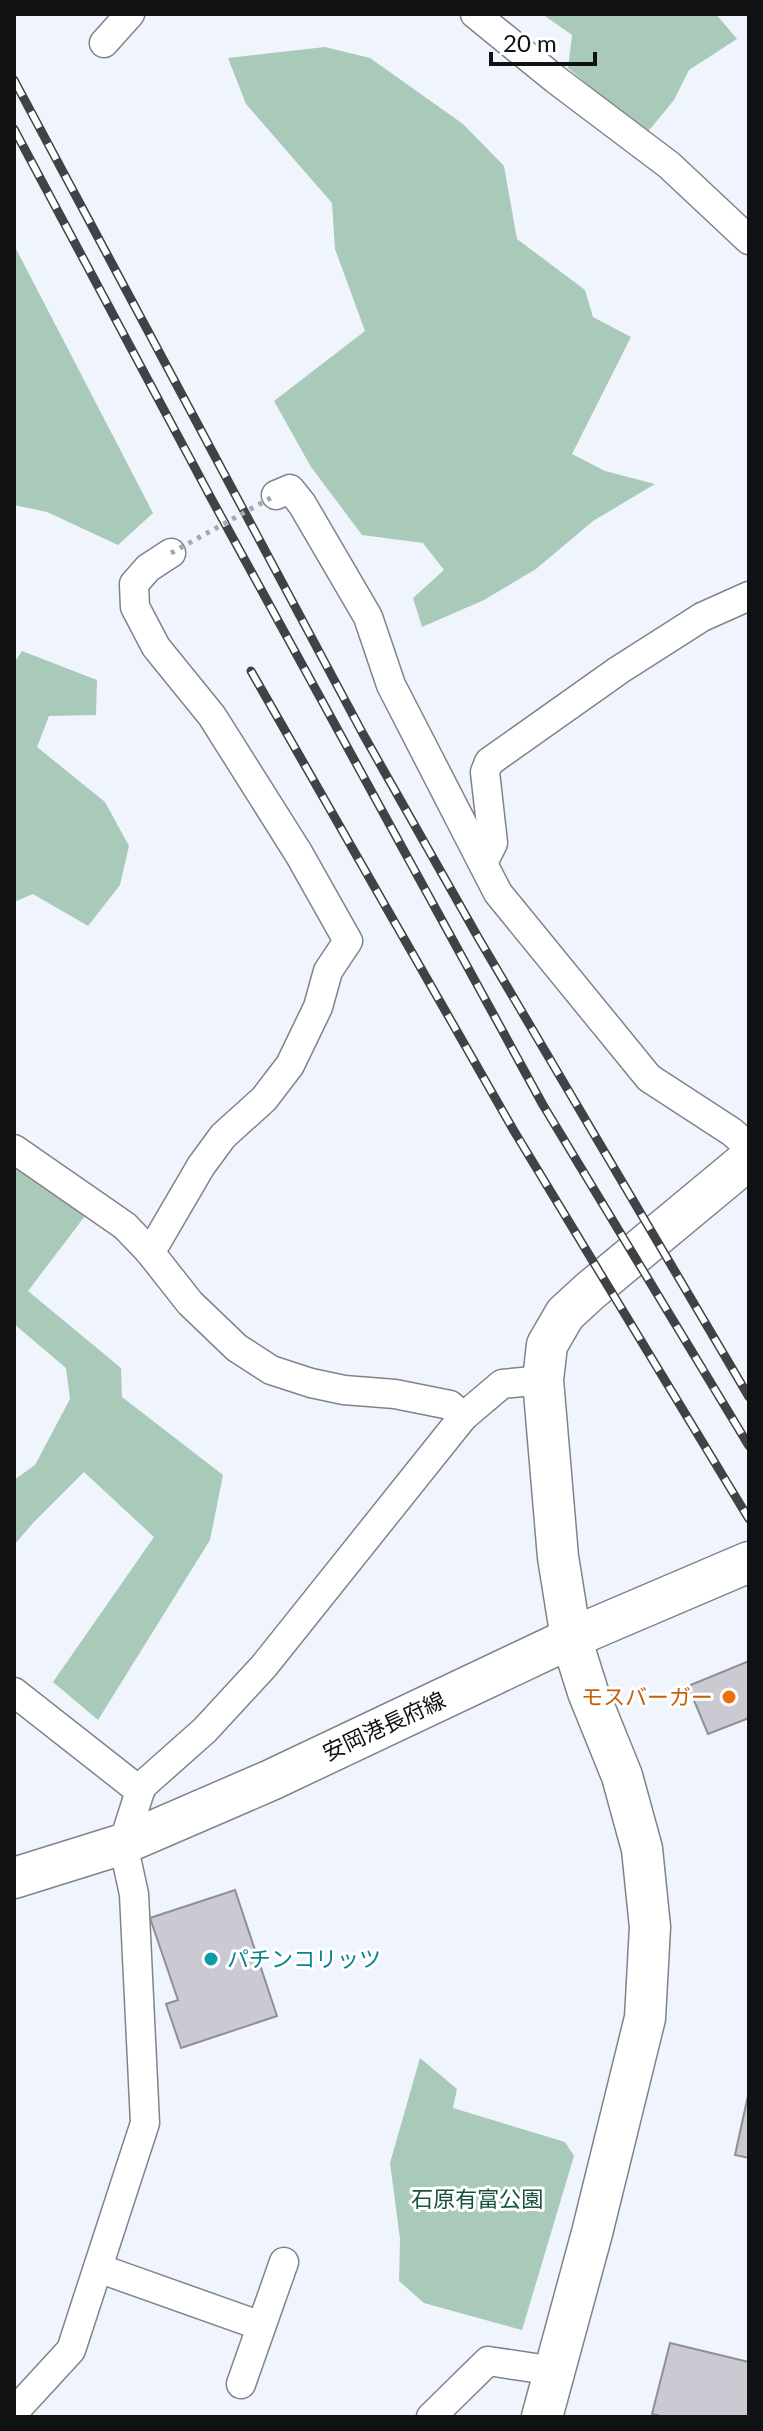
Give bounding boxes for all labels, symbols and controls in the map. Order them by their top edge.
scale bar [491,16,595,66]
text: 20 m [503,28,557,57]
place label: モスバーガー [581,1683,713,1710]
street label: 安岡港長府線 [318,1685,449,1766]
marker: モスバーガー [720,1688,738,1706]
place label: パチンコリッツ [227,1945,381,1972]
marker: パチンコリッツ [202,1950,220,1968]
park label: 石原有富公園 [411,2185,543,2212]

